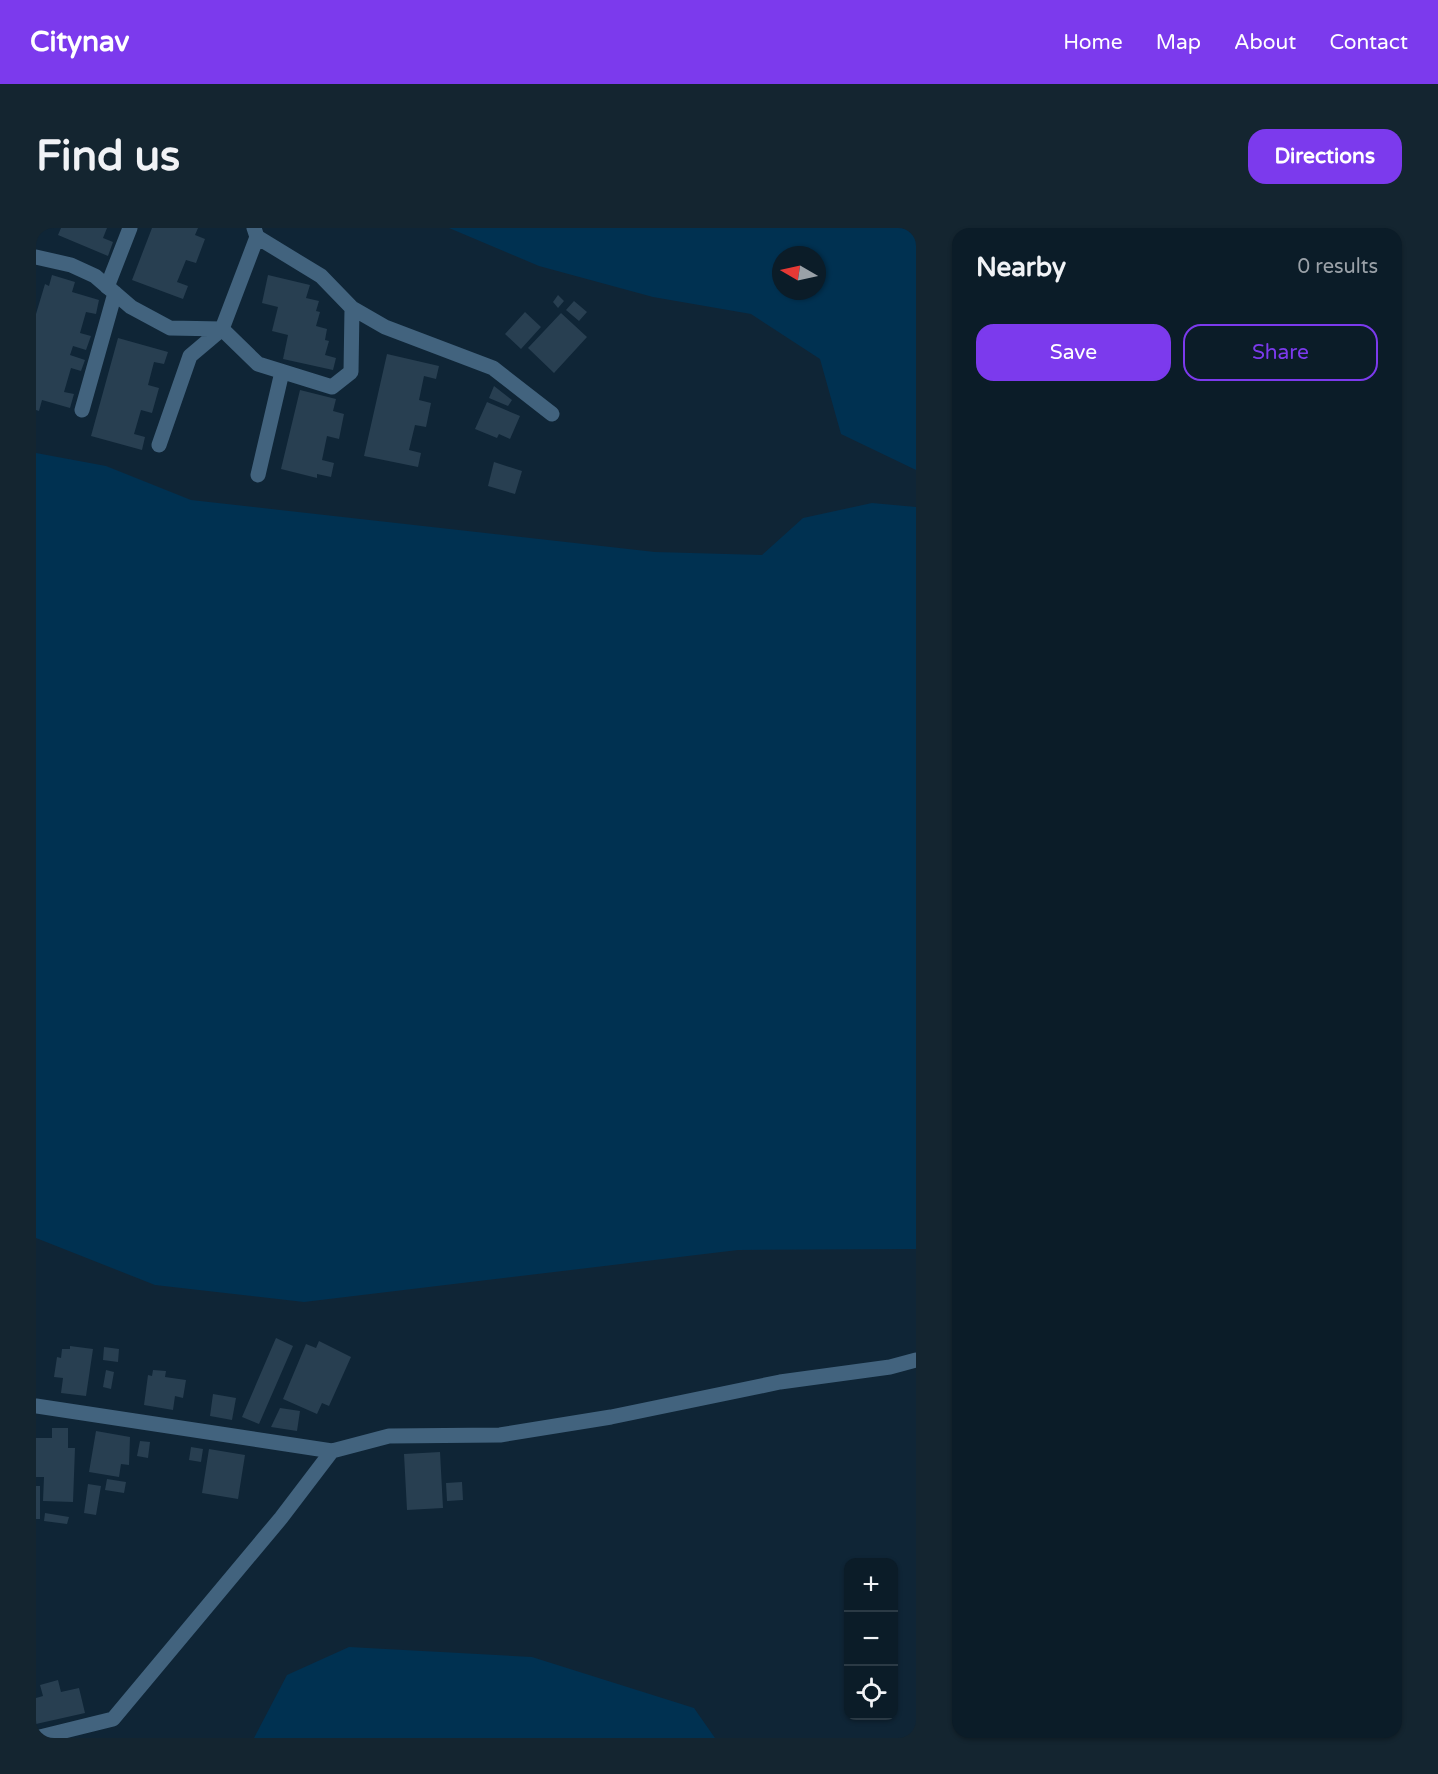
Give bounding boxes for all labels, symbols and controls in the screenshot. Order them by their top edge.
text: Citynav [30,25,129,59]
text: Home [1063,30,1123,55]
text: Map [1156,30,1201,55]
text: About [1234,30,1296,55]
text: Contact [1329,30,1408,55]
button: Directions [1248,129,1402,184]
text: Find us [36,131,180,182]
north arrow [772,246,826,300]
text: Nearby [976,252,1066,283]
text: 0 results [1298,255,1378,279]
button: Save [976,324,1171,381]
button: Share [1183,324,1378,381]
map controls [844,1558,898,1720]
button: + [844,1558,898,1612]
button: − [844,1612,898,1666]
button: locate [844,1666,898,1720]

